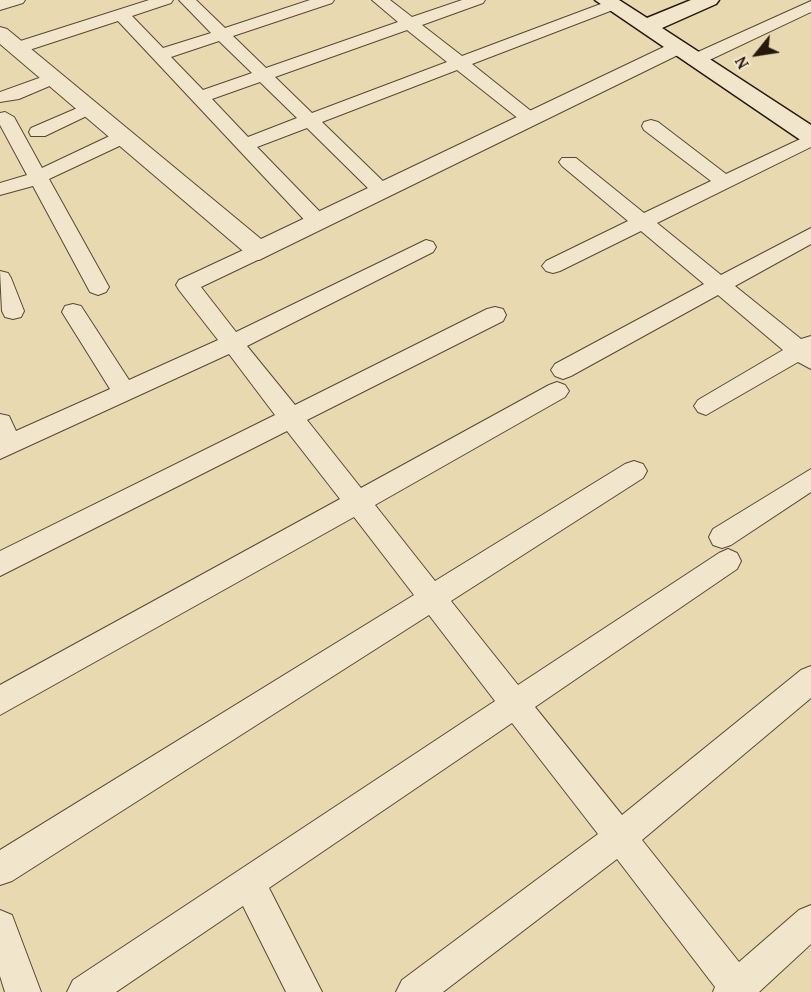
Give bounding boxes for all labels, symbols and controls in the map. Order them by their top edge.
north arrow [727,24,787,84]
text: N [728,52,754,74]

